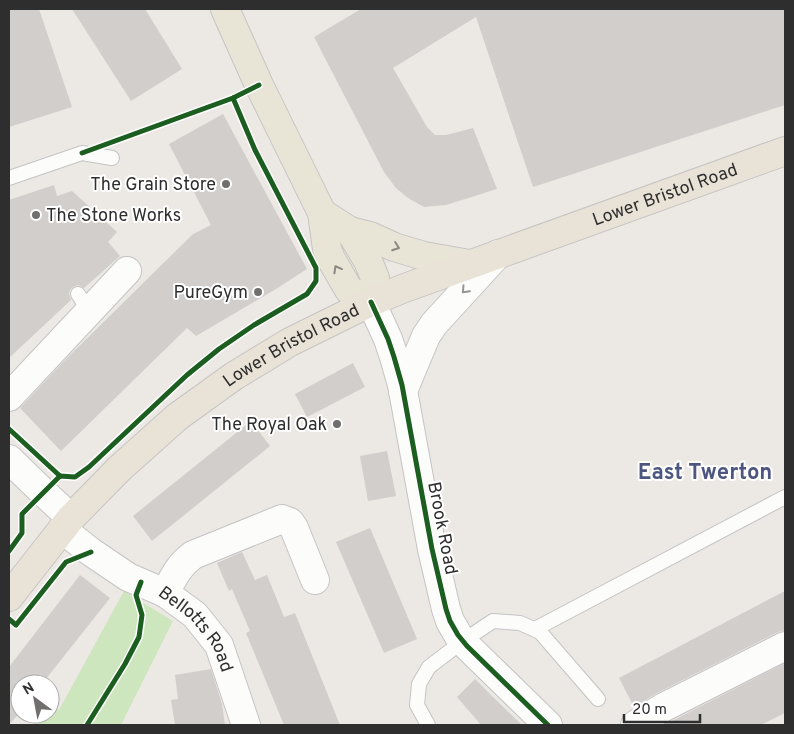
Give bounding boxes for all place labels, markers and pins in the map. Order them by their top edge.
place label: The Grain Store [90,174,216,197]
marker: The Grain Store [220,178,232,190]
place label: The Stone Works [46,205,181,228]
marker: The Stone Works [30,209,42,221]
place label: PureGym [174,282,248,305]
marker: PureGym [252,286,264,298]
place label: The Royal Oak [211,414,327,437]
marker: The Royal Oak [331,418,343,430]

